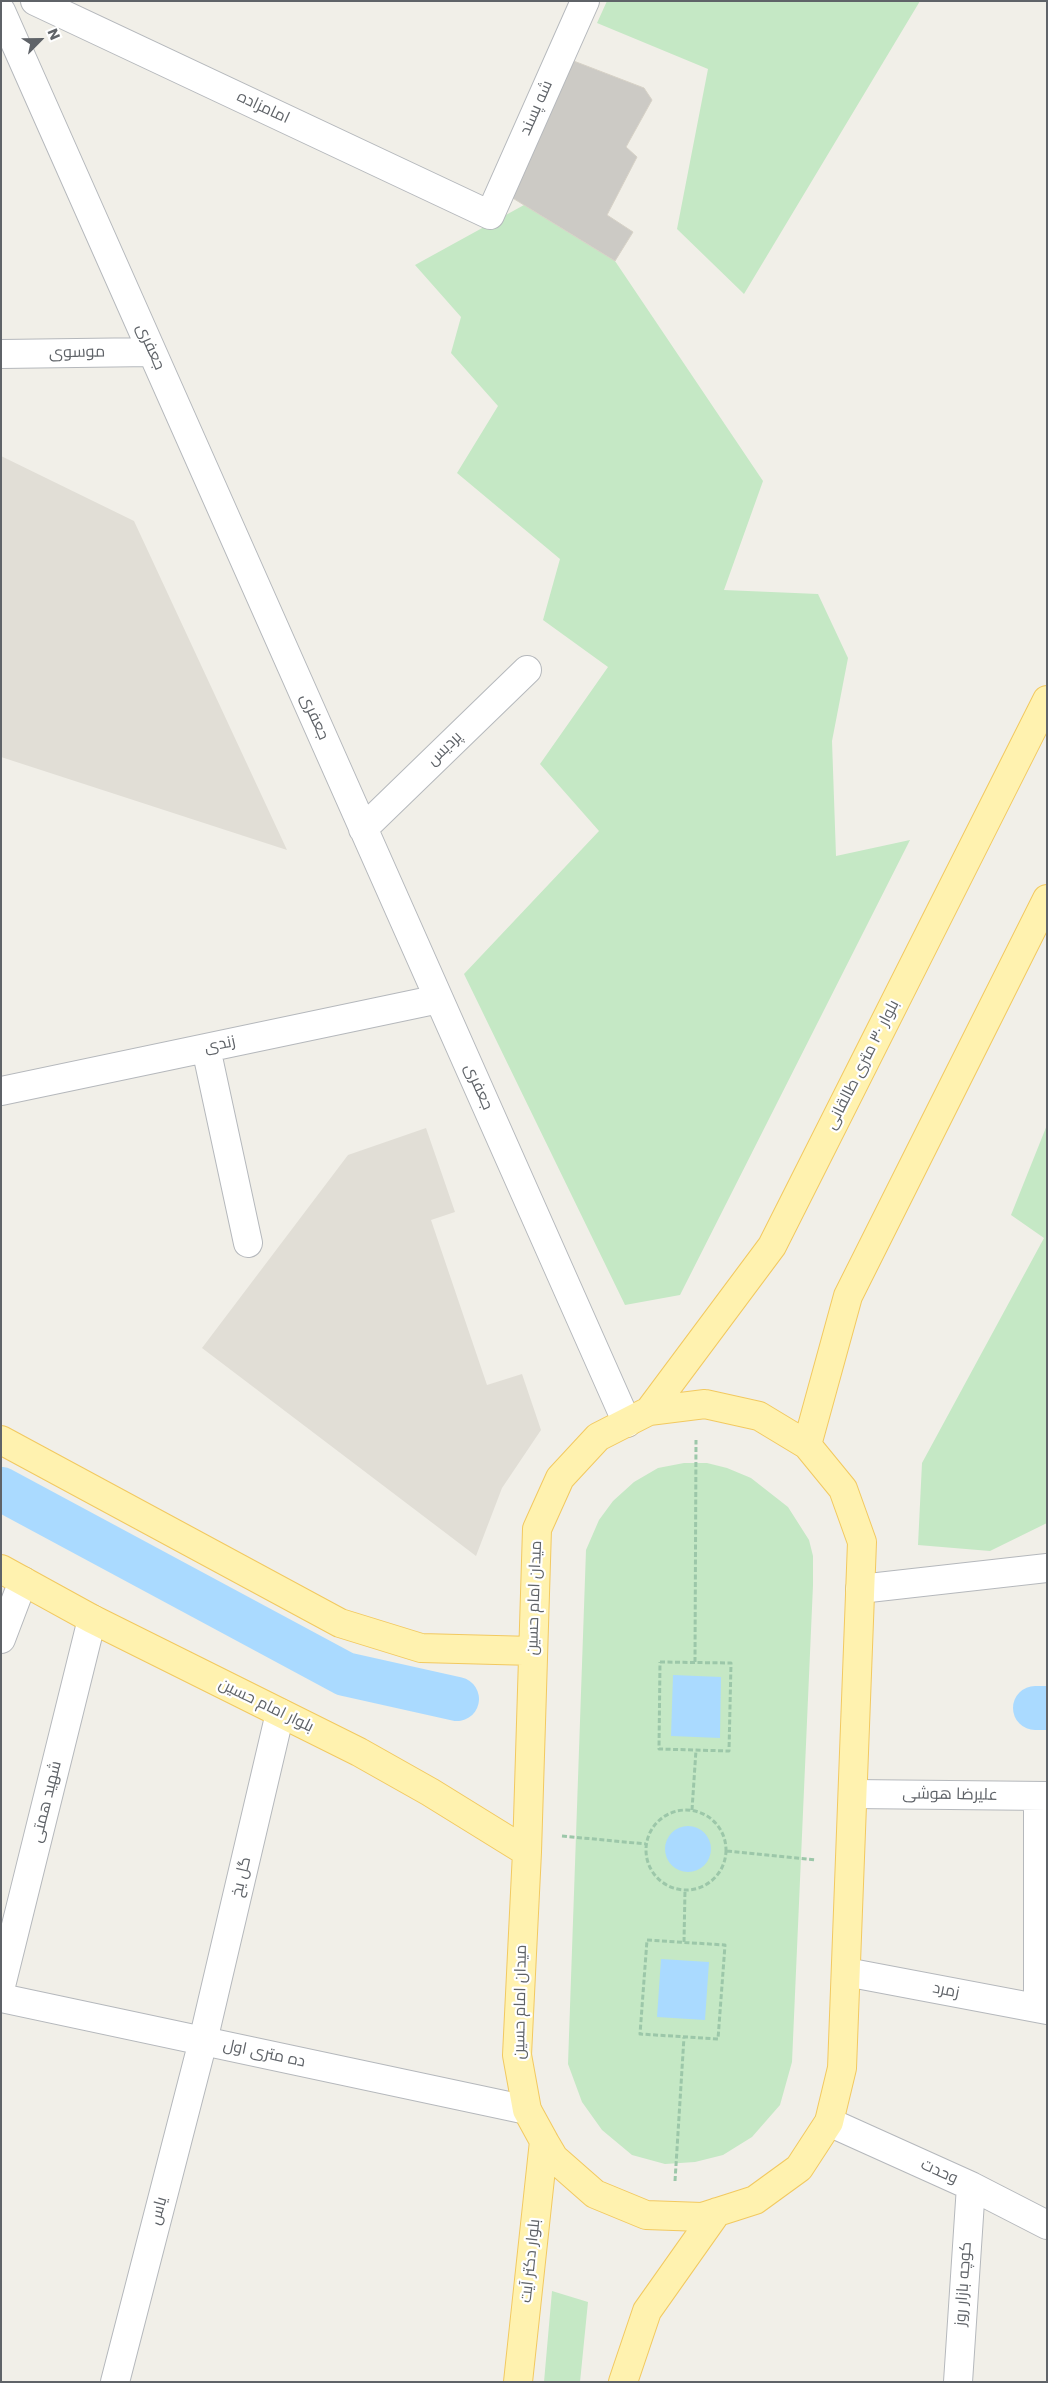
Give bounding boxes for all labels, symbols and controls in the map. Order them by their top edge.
north arrow [15,15,65,65]
text: N [43,25,65,43]
street label: شه پسند [516,78,558,138]
street label: امامزاده [234,88,292,128]
street label: جعفری [131,321,169,373]
street label: موسوی [49,343,105,363]
street label: جعفری [295,691,333,743]
street label: پردیس [424,728,466,770]
street label: بلوار ۳۰ متری طالقانی [822,997,904,1133]
street label: زندی [203,1032,237,1058]
street label: جعفری [459,1061,497,1113]
street label: میدان امام حسین [523,1540,547,1656]
street label: بلوار امام حسین [215,1675,317,1737]
street label: شهید همتی [28,1759,66,1845]
street label: علیرضا هوشی [902,1785,998,1805]
street label: گل یخ [228,1855,256,1899]
street label: میدان امام حسین [510,1944,532,2060]
street label: زمرد [931,1979,961,2003]
street label: ده متری اول [221,2036,307,2072]
street label: وحدت [917,2155,961,2189]
street label: یاس [146,2195,172,2227]
street label: بلوار دکتر آیت [517,2218,545,2304]
street label: کوچه بازار روز [951,2241,977,2327]

